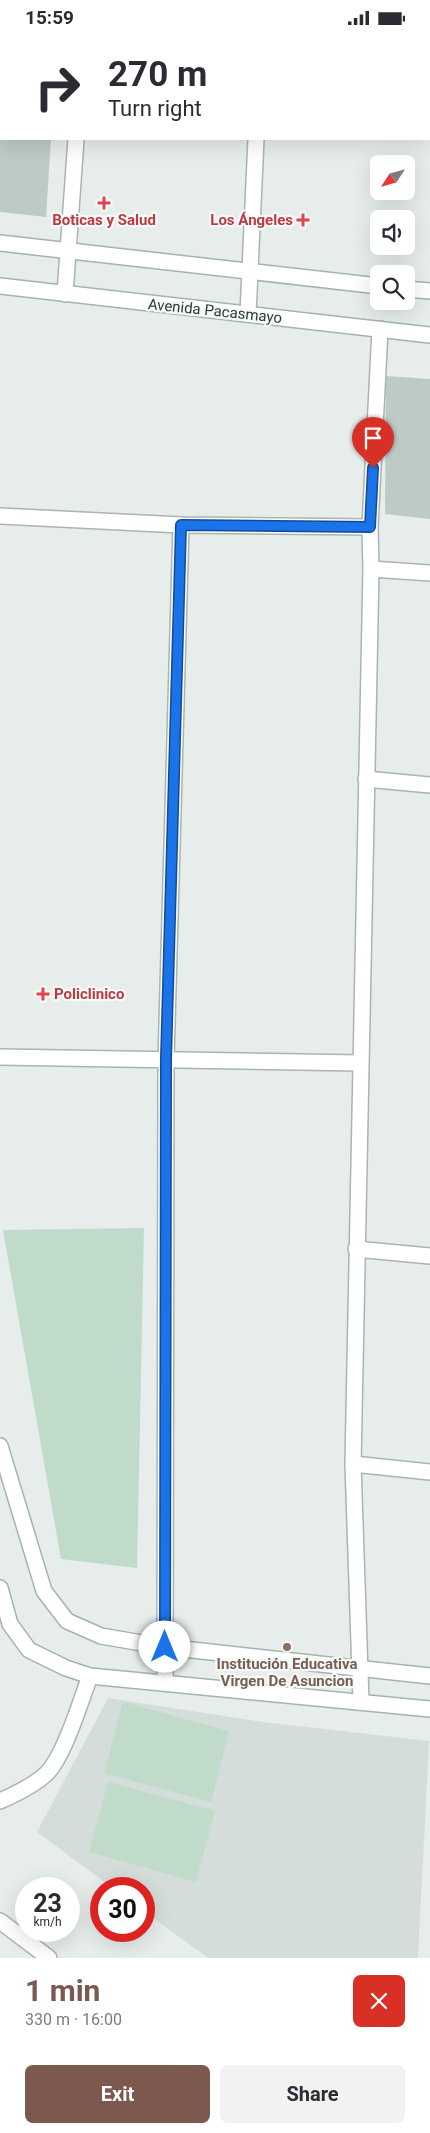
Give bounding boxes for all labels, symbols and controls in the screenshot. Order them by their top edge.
text: 15:59 [25,6,74,29]
text: 270 m [108,54,207,95]
icon: right [25,55,90,120]
text: Turn right [108,96,202,121]
north arrow [370,155,415,200]
map controls [370,155,415,310]
marker: Boticas y Salud [98,197,110,209]
button: sound [370,210,415,255]
place label: Boticas y Salud [52,211,156,229]
place label: Los Ángeles [210,211,293,229]
marker: Los Ángeles [297,214,309,226]
button: search [370,265,415,310]
street label: Avenida Pacasmayo [147,295,283,327]
pin [352,417,394,468]
icon: arrive [359,424,387,452]
place label: Policlinico [54,985,124,1003]
marker: Policlinico [36,987,50,1001]
position arrow [138,1620,190,1672]
marker: Institución Educativa Virgen De Asuncion [281,1641,293,1653]
place label: Institución Educativa Virgen De Asuncion [217,1655,357,1690]
speed limit sign: 30 [90,1877,155,1942]
text: 23 [33,1889,62,1918]
text: km/h [33,1915,62,1929]
text: 1 min [25,1973,100,2008]
button: close [353,1975,405,2027]
text: 330 m · 16:00 [25,2010,122,2029]
button: Exit [25,2065,210,2123]
button: Share [220,2065,405,2123]

